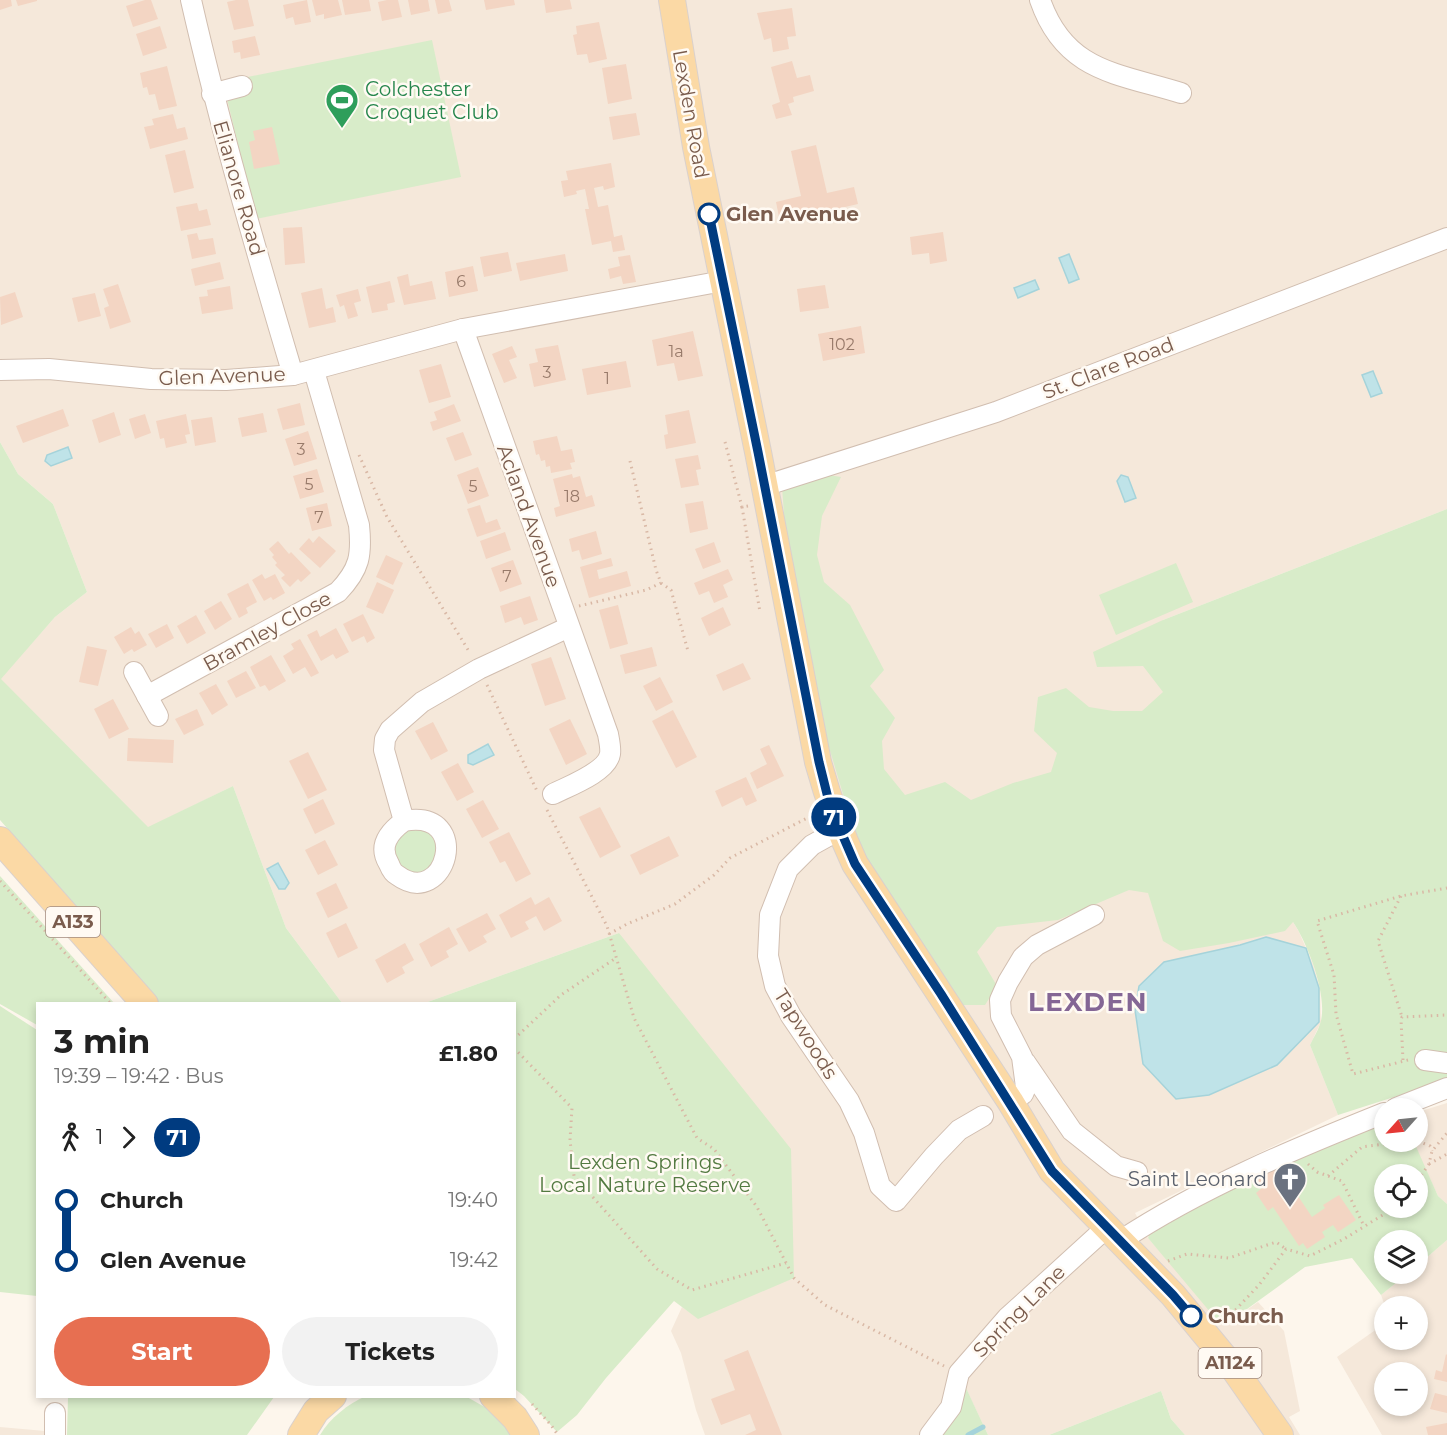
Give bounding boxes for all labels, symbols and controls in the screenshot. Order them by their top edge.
street label: Lexden Road [668,48,714,180]
place label: Colchester Croquet Club [365,77,499,124]
sports icon: Colchester Croquet Club [324,82,360,129]
street label: Elianore Road [208,118,270,258]
place label: Glen Avenue [726,202,859,226]
marker: Glen Avenue [698,203,720,225]
house number: 6 [456,272,466,291]
street label: St. Clare Road [1039,332,1177,404]
house number: 102 [829,335,855,354]
house number: 1a [668,342,684,361]
street label: Glen Avenue [158,362,286,390]
house number: 3 [542,363,552,382]
house number: 1 [604,369,610,388]
house number: 3 [296,440,306,459]
street label: Acland Avenue [492,441,566,591]
house number: 5 [304,475,314,494]
house number: 5 [468,477,478,496]
house number: 18 [564,487,580,506]
house number: 7 [314,508,324,527]
house number: 7 [502,567,512,586]
street label: Bramley Close [199,586,335,676]
line badge: 71 [807,798,861,836]
text: 71 [823,805,845,830]
road number: A133 [46,907,100,937]
street label: Tapwoods [769,985,843,1084]
district label: LEXDEN [1028,986,1148,1018]
text: 3 min [54,1021,150,1061]
text: £1.80 [439,1040,498,1067]
text: 19:39 – 19:42 · Bus [54,1064,224,1088]
north arrow [1374,1098,1428,1152]
map controls [1374,1098,1428,1416]
icon: walk [54,1121,87,1154]
icon: forward [112,1121,145,1154]
text: 1 [96,1125,103,1149]
text: 71 [166,1125,188,1150]
park label: Lexden Springs Local Nature Reserve [539,1150,751,1197]
church icon: Saint Leonard [1272,1161,1308,1208]
button: locate [1374,1164,1428,1218]
place label: Saint Leonard [1128,1167,1267,1191]
text: Church [100,1187,184,1214]
text: 19:40 [448,1188,498,1212]
button: layers [1374,1230,1428,1284]
text: Glen Avenue [100,1247,246,1274]
text: 19:42 [450,1248,498,1272]
street label: Spring Lane [968,1260,1070,1362]
button: + [1374,1296,1428,1350]
place label: Church [1208,1304,1284,1328]
marker: Church [1180,1305,1202,1327]
button: Start [54,1317,270,1386]
button: Tickets [282,1317,498,1386]
road number: A1124 [1198,1348,1262,1378]
button: − [1374,1362,1428,1416]

